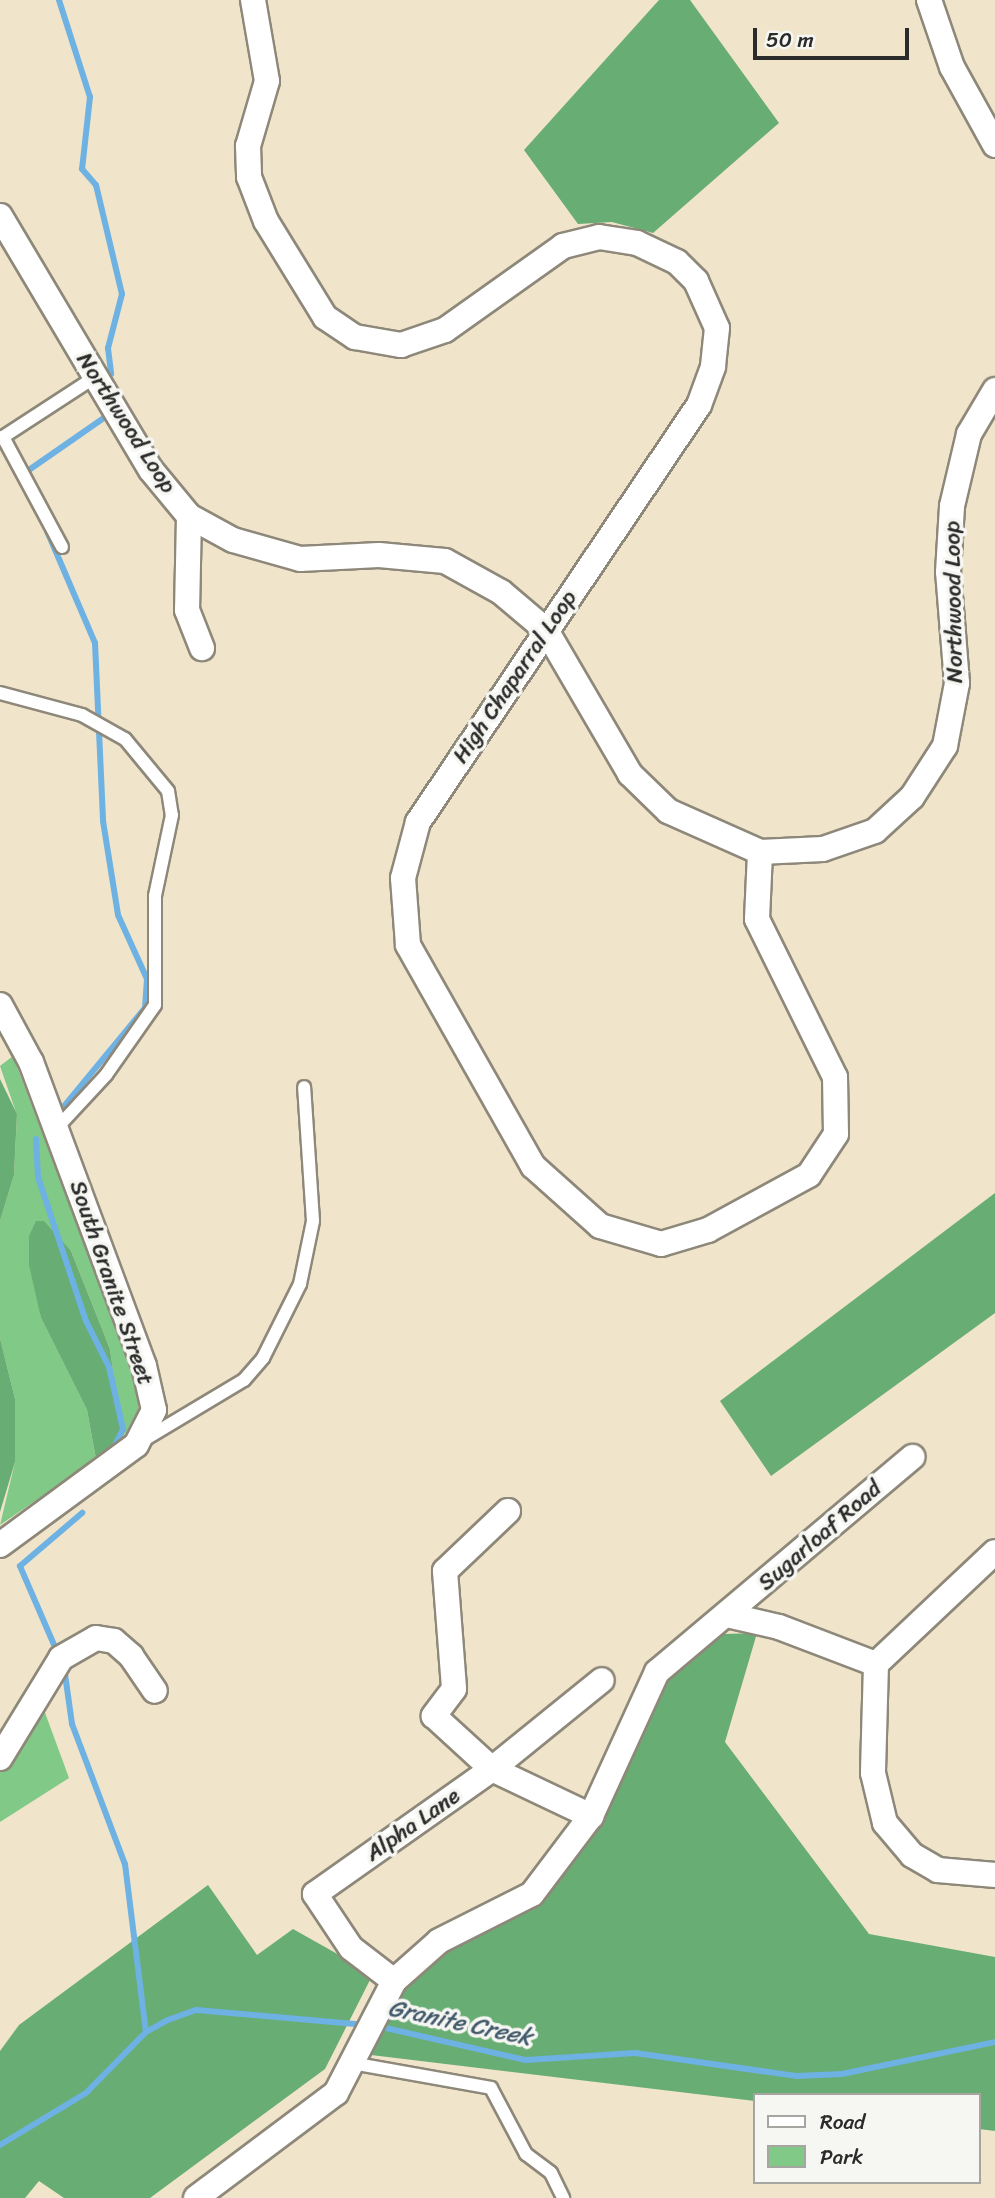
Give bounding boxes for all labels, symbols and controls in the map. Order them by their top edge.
scale bar [757,14,913,58]
text: 50 m [766,21,814,59]
street label: Northwood Loop [70,347,182,499]
street label: Northwood Loop [939,521,969,683]
street label: High Chaparral Loop [447,585,583,769]
street label: South Granite Street [63,1177,159,1389]
street label: Sugarloaf Road [753,1475,887,1597]
street label: Alpha Lane [360,1782,466,1868]
water label: Granite Creek [386,1994,534,2052]
legend [754,2093,981,2184]
text: Road [820,2103,865,2141]
text: Park [820,2138,863,2176]

